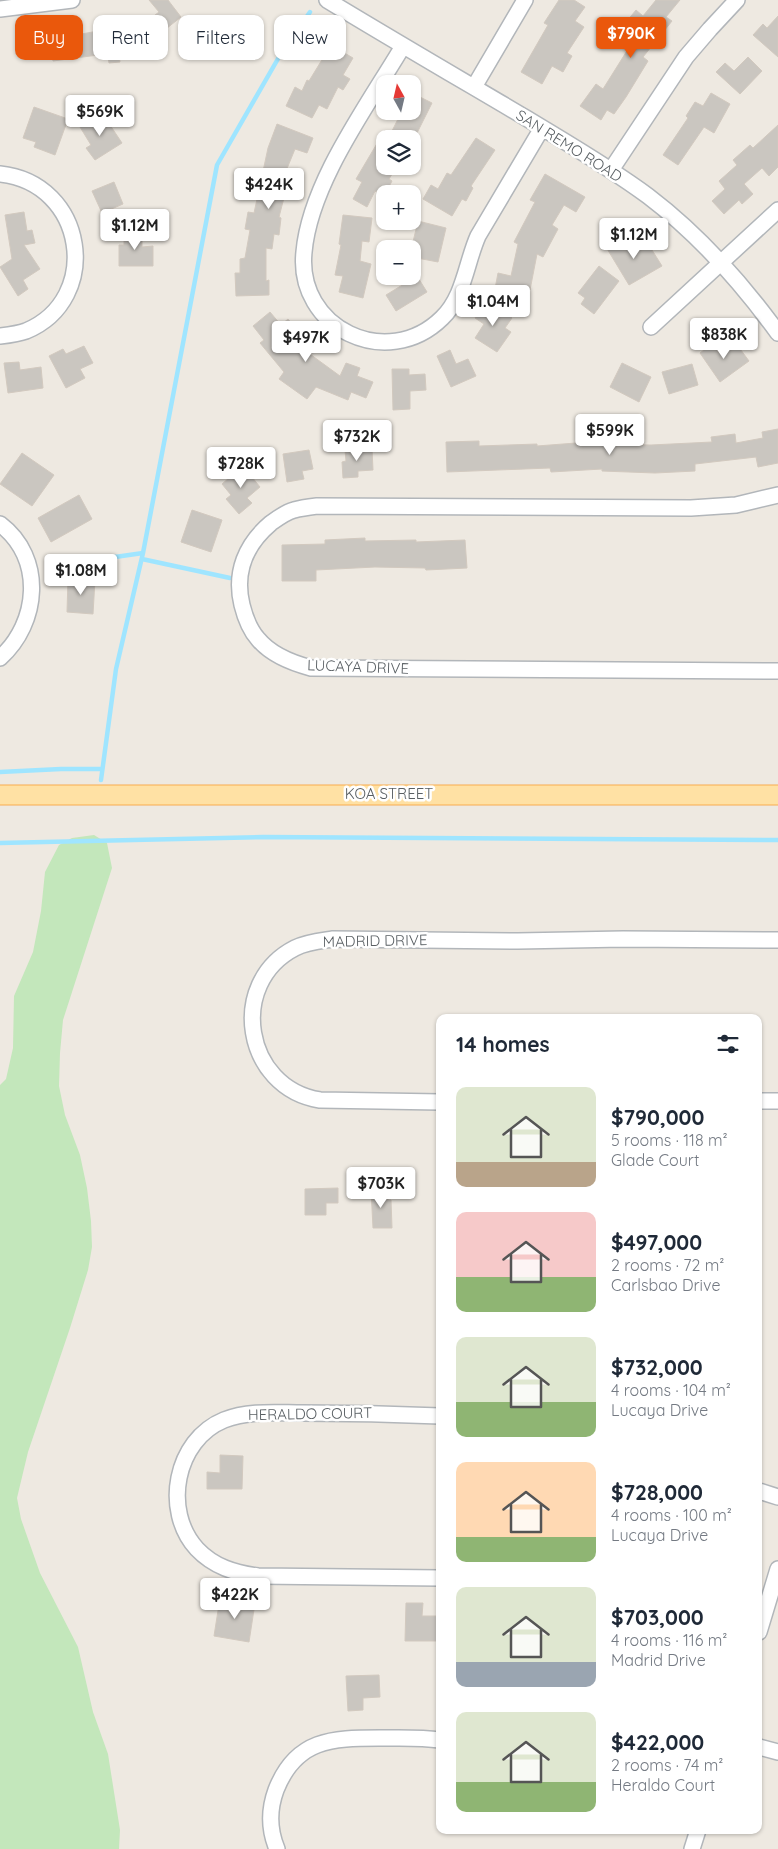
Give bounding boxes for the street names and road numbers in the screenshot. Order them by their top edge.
street label: SAN REMO ROAD [513,105,626,186]
street label: LUCAYA DRIVE [307,655,409,678]
street label: KOA STREET [345,784,433,803]
street label: MADRID DRIVE [323,930,427,951]
street label: HERALDO COURT [248,1403,372,1424]

